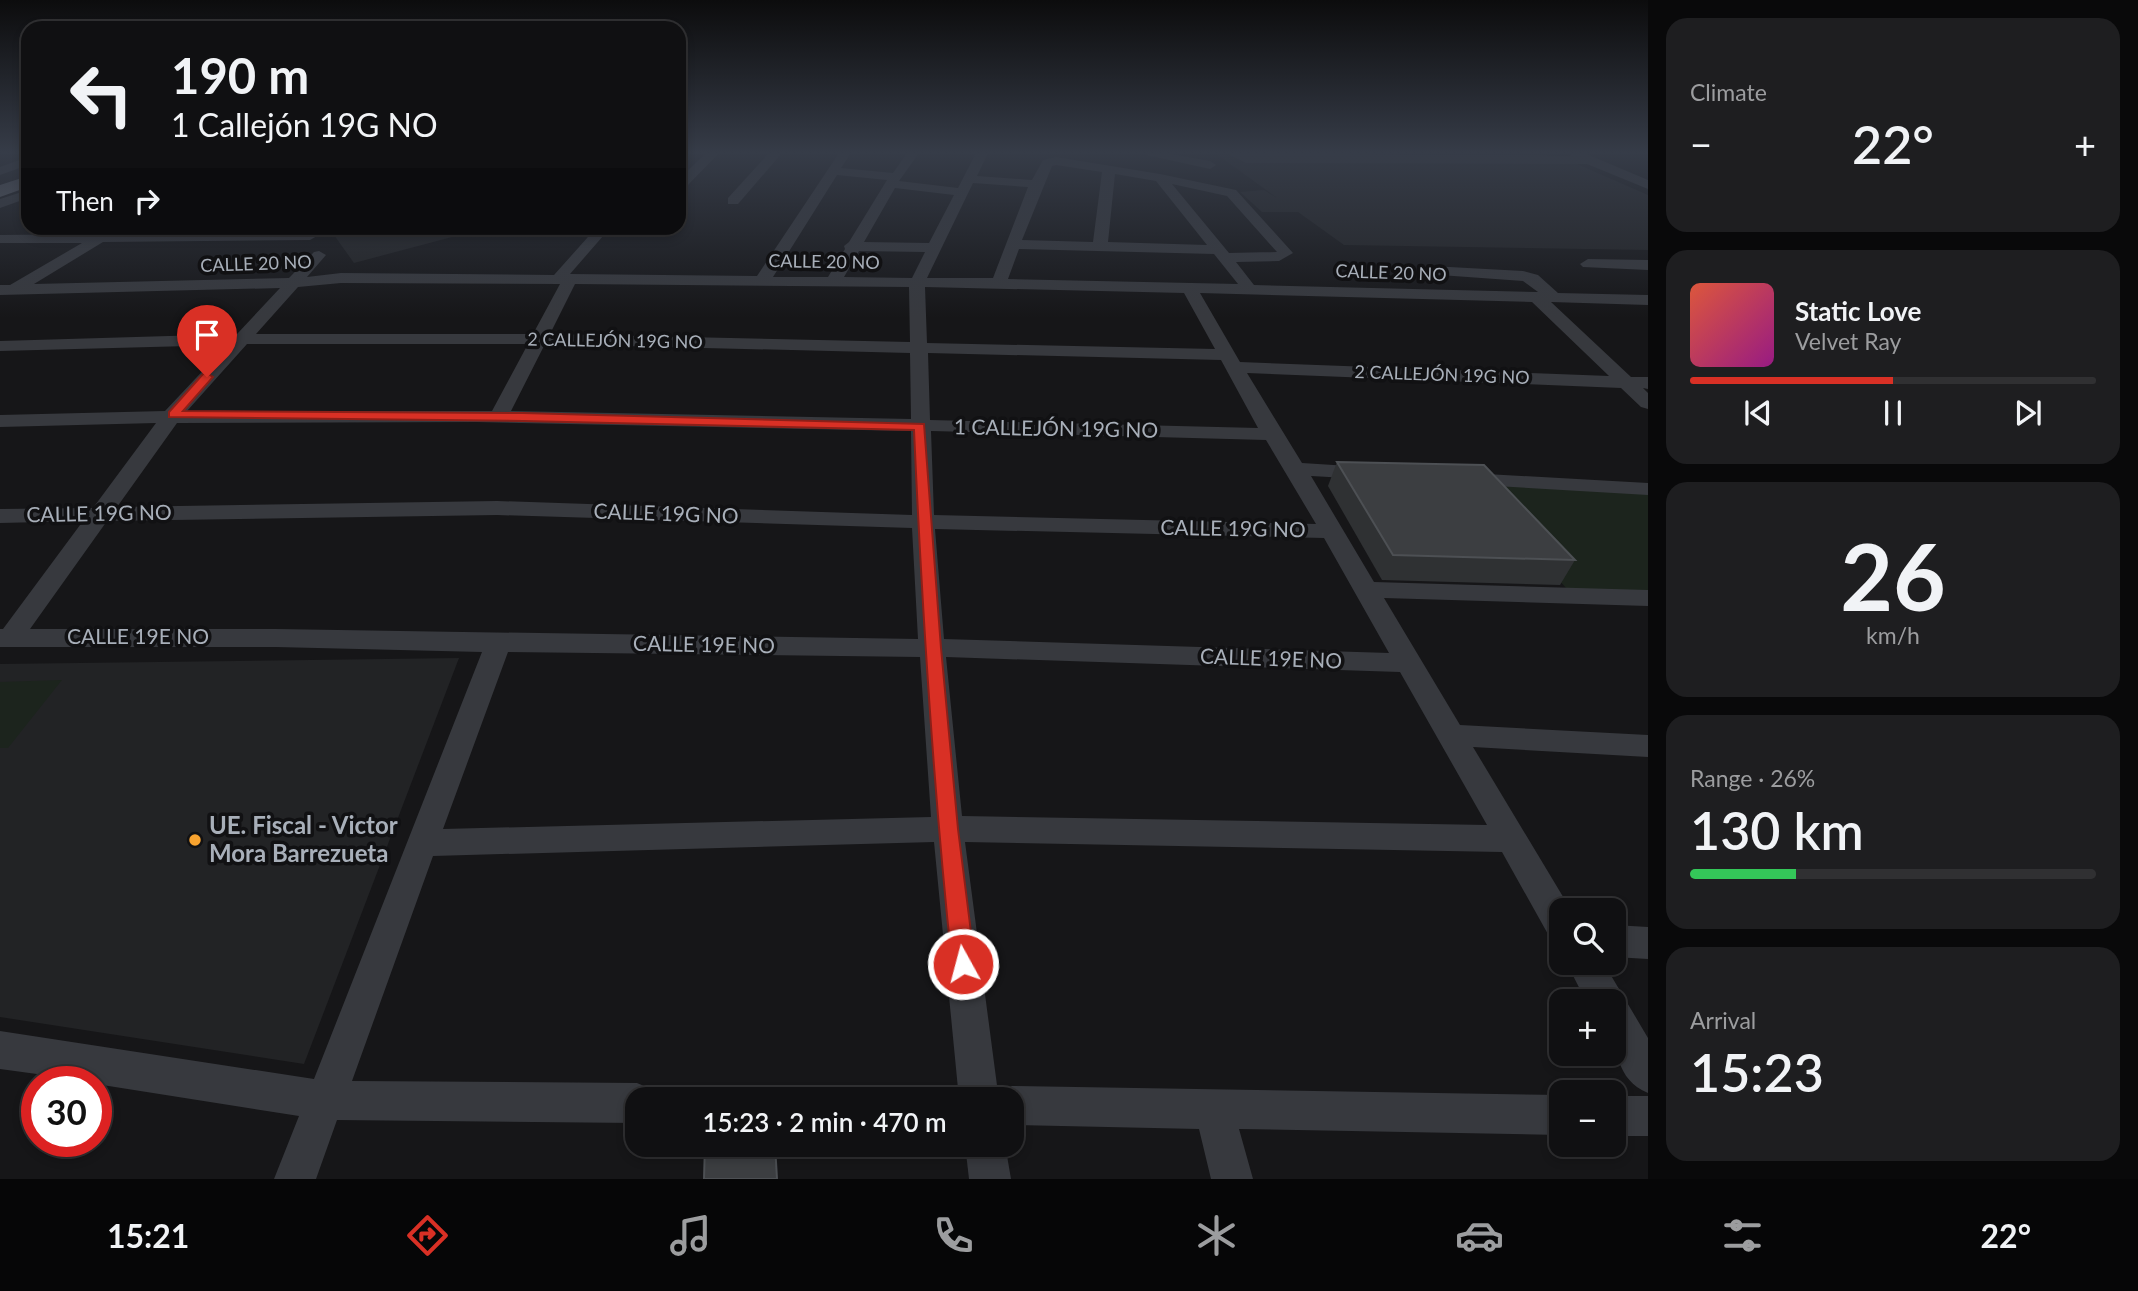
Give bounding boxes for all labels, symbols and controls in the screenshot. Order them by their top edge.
text: 190 m [171,46,309,104]
icon: left [56,49,147,140]
text: Climate [1690,78,1767,106]
text: 1 Callejón 19G NO [171,105,438,144]
text: 22° [1852,113,1934,175]
text: − [1690,121,1712,167]
text: + [2074,121,2096,167]
icon: right [128,182,166,220]
text: Then [56,185,114,217]
street label: CALLE 20 NO [768,249,880,273]
street label: CALLE 20 NO [200,250,312,276]
street label: CALLE 20 NO [1335,259,1447,285]
text: Static Love [1795,295,1922,327]
pin [177,305,237,377]
icon: arrive [188,316,226,354]
street label: 2 CALLEJÓN 19G NO [527,327,703,353]
text: Velvet Ray [1795,327,1901,355]
street label: 2 CALLEJÓN 19G NO [1354,360,1530,388]
icon: previous [1739,394,1777,432]
icon: pause [1874,394,1912,432]
icon: next [2009,394,2047,432]
street label: 1 CALLEJÓN 19G NO [954,413,1158,442]
street label: CALLE 19G NO [593,497,739,528]
street label: CALLE 19G NO [26,499,172,526]
street label: CALLE 19G NO [1160,514,1306,541]
text: 26 [1840,521,1946,630]
text: km/h [1866,621,1920,649]
street label: CALLE 19E NO [67,623,209,648]
street label: CALLE 19E NO [633,630,775,657]
street label: CALLE 19E NO [1200,643,1342,672]
text: Range · 26% [1690,764,1815,792]
text: 130 km [1690,799,1864,861]
place label: UE. Fiscal - Victor Mora Barrezueta [209,810,398,867]
marker: UE. Fiscal - Victor Mora Barrezueta [187,832,203,848]
map controls [1549,898,1626,1157]
button: search [1549,898,1626,975]
position arrow [926,927,1000,1001]
button: + [1549,989,1626,1066]
text: Arrival [1690,1006,1756,1034]
text: 15:23 [1690,1041,1824,1103]
speed limit sign: 30 [21,1066,112,1157]
button: − [1549,1080,1626,1157]
text: 15:23 · 2 min · 470 m [702,1106,947,1138]
icon: directions [403,1211,452,1260]
icon: music [666,1211,715,1260]
icon: phone [929,1211,978,1260]
icon: climate [1192,1211,1241,1260]
icon: car [1455,1211,1504,1260]
icon: filters [1718,1211,1767,1260]
text: 15:21 [107,1216,189,1255]
text: 22° [1981,1216,2031,1255]

